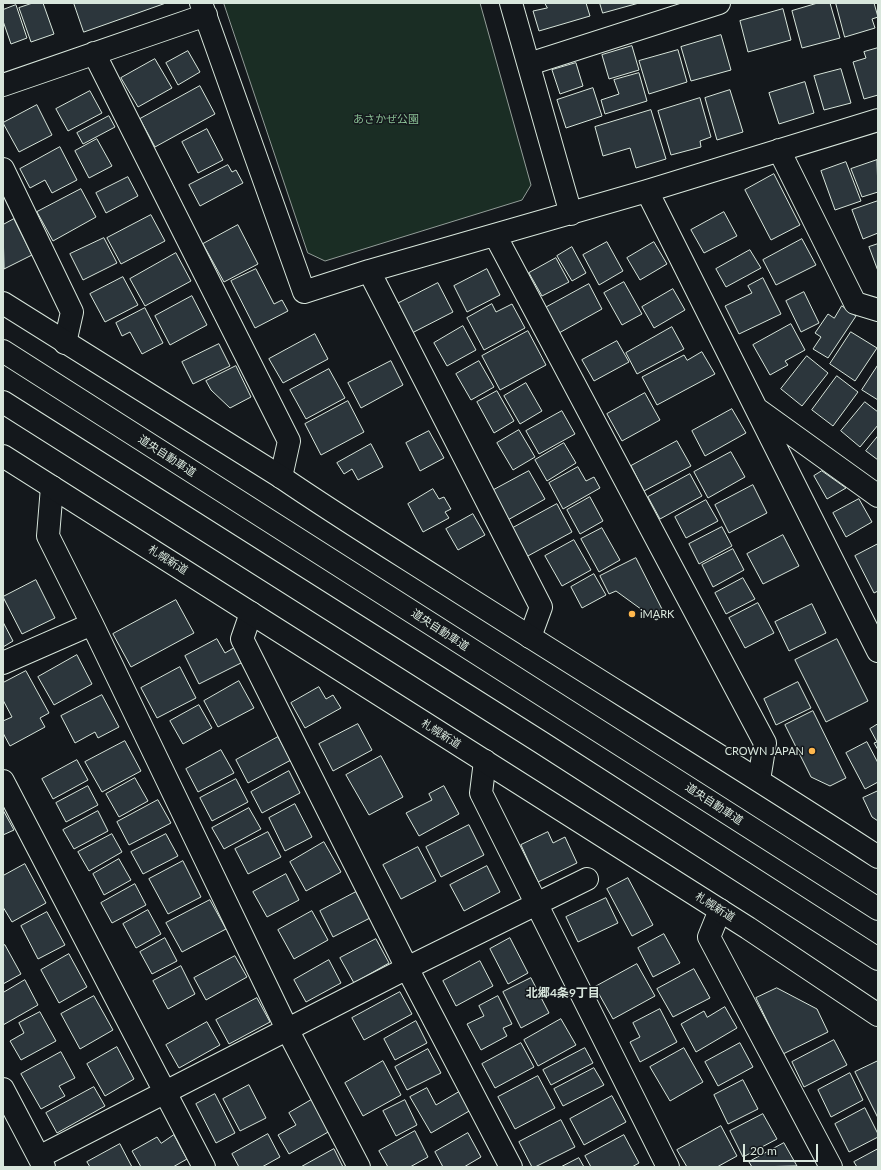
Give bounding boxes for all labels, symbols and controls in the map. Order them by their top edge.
park label: あさかぜ公園 [353,112,419,126]
street label: 道央自動車道 [136,432,198,480]
street label: 札幌新道 [146,543,190,577]
street label: 道央自動車道 [409,606,471,654]
place label: iMARK [640,607,674,621]
marker: iMARK [627,609,637,619]
street label: 札幌新道 [419,717,463,751]
place label: CROWN JAPAN [725,744,804,758]
marker: CROWN JAPAN [807,746,817,756]
street label: 道央自動車道 [683,780,745,828]
street label: 札幌新道 [693,890,737,924]
district label: 北郷4条9丁目 [526,986,600,1000]
scale bar [745,1136,820,1162]
text: 20 m [750,1143,777,1158]

